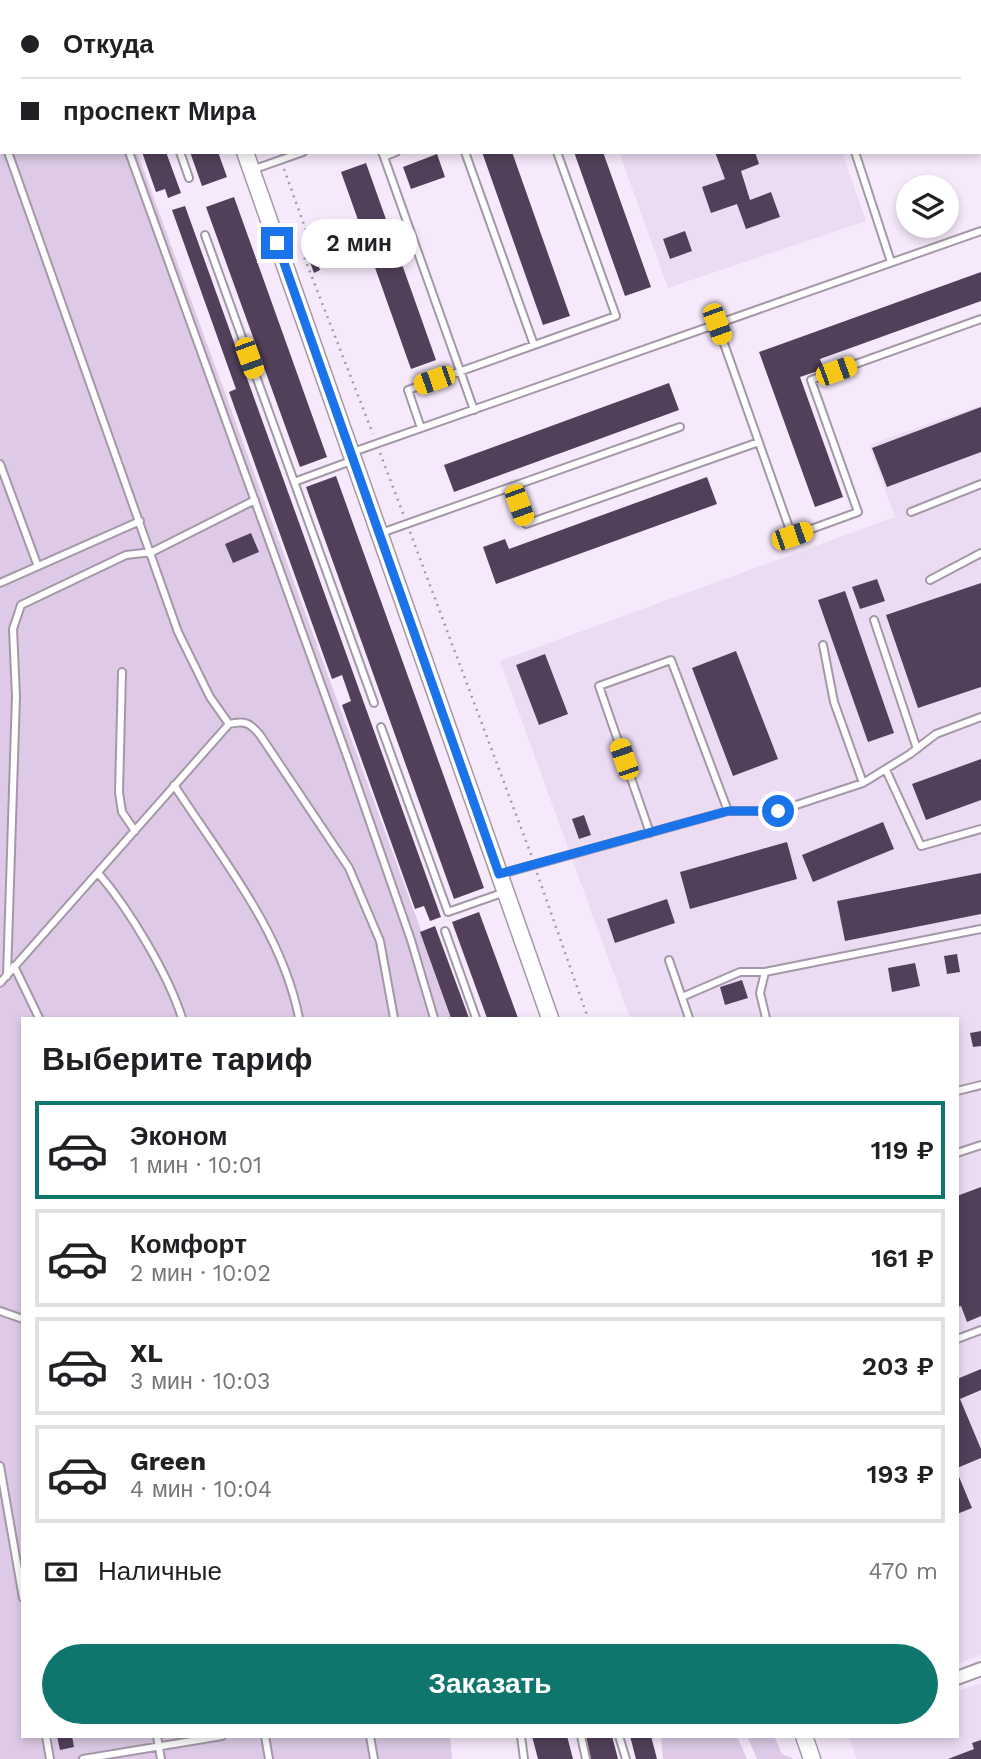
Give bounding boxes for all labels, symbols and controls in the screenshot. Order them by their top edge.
text: Откуда [63,29,154,59]
text: проспект Мира [63,96,256,126]
map controls [896,175,959,238]
button: layers [896,175,959,238]
callout: 2 мин [302,218,417,268]
route end [261,227,293,259]
text: 2 мин [326,230,392,257]
car [700,301,735,347]
car [232,335,267,381]
car [813,354,860,388]
car [411,363,458,397]
car [502,482,537,528]
car [769,519,816,553]
car [608,736,641,782]
route start [762,795,794,827]
text: Выберите тариф [42,1040,313,1078]
icon: car [46,1119,109,1182]
text: Эконом [130,1121,228,1151]
text: 119 ₽ [871,1135,934,1165]
text: 1 мин · 10:01 [130,1152,262,1179]
icon: car [46,1227,109,1290]
text: Комфорт [130,1229,247,1259]
text: 161 ₽ [871,1243,934,1273]
text: 2 мин · 10:02 [130,1260,271,1287]
icon: car [46,1335,109,1398]
text: XL [130,1338,163,1368]
text: 203 ₽ [862,1351,934,1381]
text: 3 мин · 10:03 [130,1368,270,1395]
icon: car [46,1443,109,1506]
text: Green [130,1446,206,1476]
text: 193 ₽ [867,1459,934,1489]
text: 4 мин · 10:04 [130,1476,272,1503]
icon: cash [42,1553,80,1591]
text: Наличные [98,1556,222,1586]
text: 470 m [869,1558,938,1585]
button: Заказать [42,1644,938,1724]

